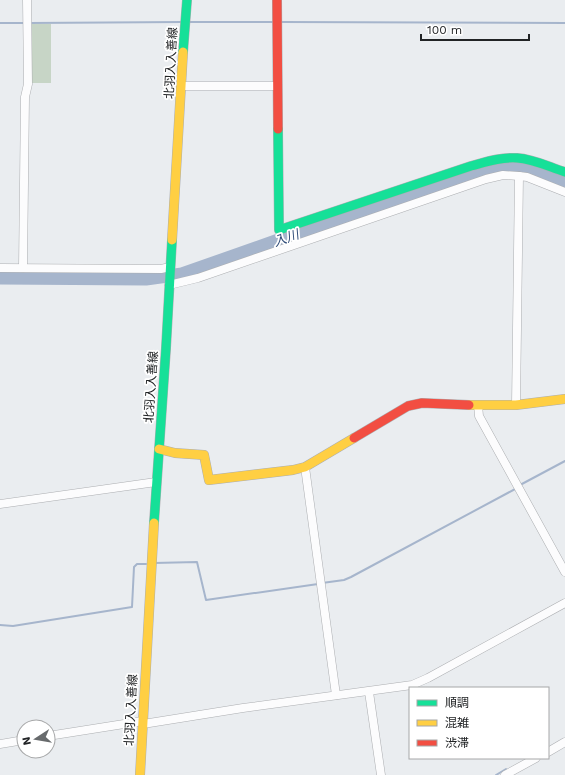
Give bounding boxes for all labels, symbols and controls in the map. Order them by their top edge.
scale bar [421,16,529,42]
text: 100 m [427,23,462,37]
street label: 北羽入入善線 [162,27,180,99]
water label: 入川 [271,226,303,249]
street label: 北羽入入善線 [142,351,160,423]
street label: 北羽入入善線 [122,674,140,746]
legend [409,687,549,759]
text: 順調 [445,696,469,710]
text: 混雑 [445,716,469,730]
north arrow [16,719,56,759]
text: N [20,736,34,746]
text: 渋滞 [445,736,469,750]

